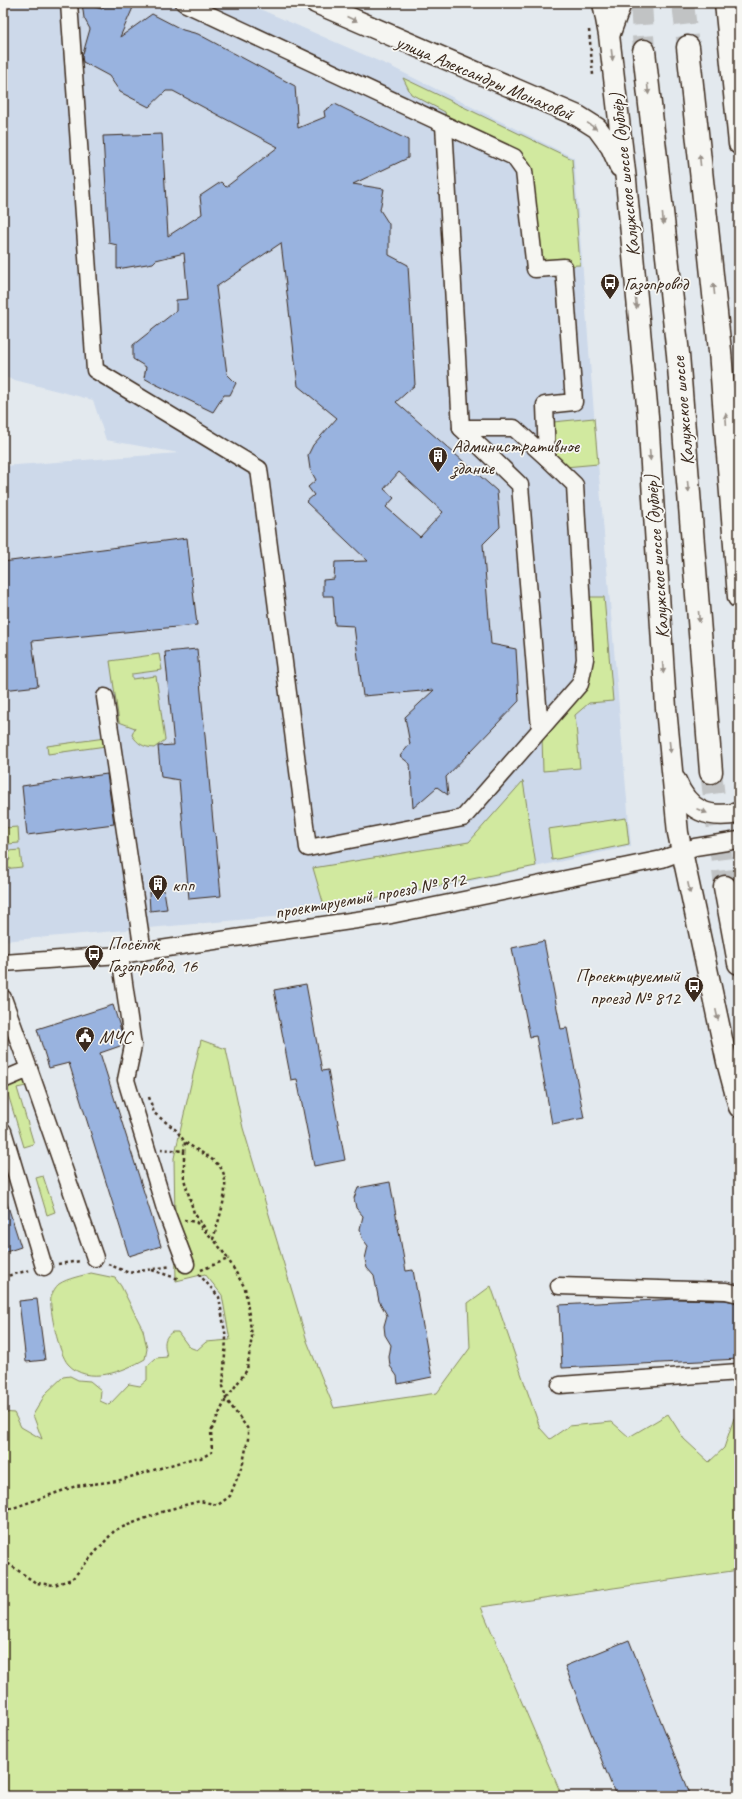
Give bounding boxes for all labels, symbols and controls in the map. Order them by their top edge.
one-way arrow [346,16,357,22]
street label: улица Александры Монаховой [392,29,578,126]
one-way arrow [608,49,615,61]
one-way arrow [645,83,652,95]
street label: Калужское шоссе (дублёр) [604,90,645,258]
one-way arrow [587,122,598,130]
one-way arrow [697,154,703,166]
one-way arrow [660,213,666,225]
bus stop icon: Газопровод [599,272,621,300]
place label: Газопровод [624,272,690,296]
one-way arrow [711,283,717,296]
one-way arrow [633,297,639,309]
street label: Калужское шоссе [666,354,700,466]
one-way arrow [722,413,729,425]
place label: Административное здание [449,434,581,480]
building icon: Административное здание [427,445,449,473]
one-way arrow [647,449,653,462]
street label: Калужское шоссе (дублёр) [639,473,675,640]
one-way arrow [685,481,692,493]
one-way arrow [695,611,702,623]
one-way arrow [660,662,667,674]
one-way arrow [667,741,673,753]
one-way arrow [696,808,708,814]
street label: проектируемый проезд № 812 [273,867,469,925]
building icon: кпп [147,873,169,901]
place label: кпп [172,873,195,897]
one-way arrow [687,882,693,894]
place label: Посёлок Газопровод, 16 [108,932,199,978]
bus stop icon: Посёлок Газопровод, 16 [83,943,105,971]
place label: Проектируемый проезд № 812 [576,964,681,1010]
bus stop icon: Проектируемый проезд № 812 [683,975,705,1003]
one-way arrow [715,1009,721,1021]
public building icon: МЧС [74,1025,96,1053]
place label: МЧС [99,1025,135,1049]

